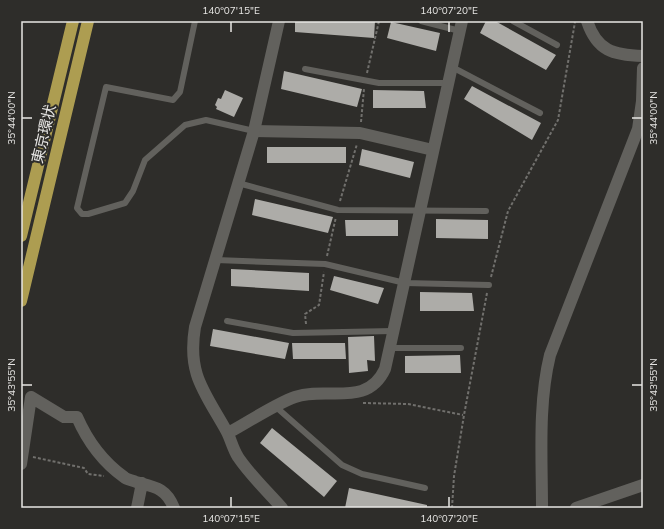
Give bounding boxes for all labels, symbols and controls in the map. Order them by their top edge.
text: 140°07'15"E [202,4,260,17]
text: 140°07'20"E [420,4,478,17]
text: 35°44'00"N [5,91,18,145]
text: 35°44'00"N [647,91,660,145]
street label: 東京環状 [28,103,60,165]
text: 35°43'55"N [5,358,18,412]
text: 35°43'55"N [647,358,660,412]
text: 140°07'15"E [202,512,260,525]
text: 140°07'20"E [420,512,478,525]

